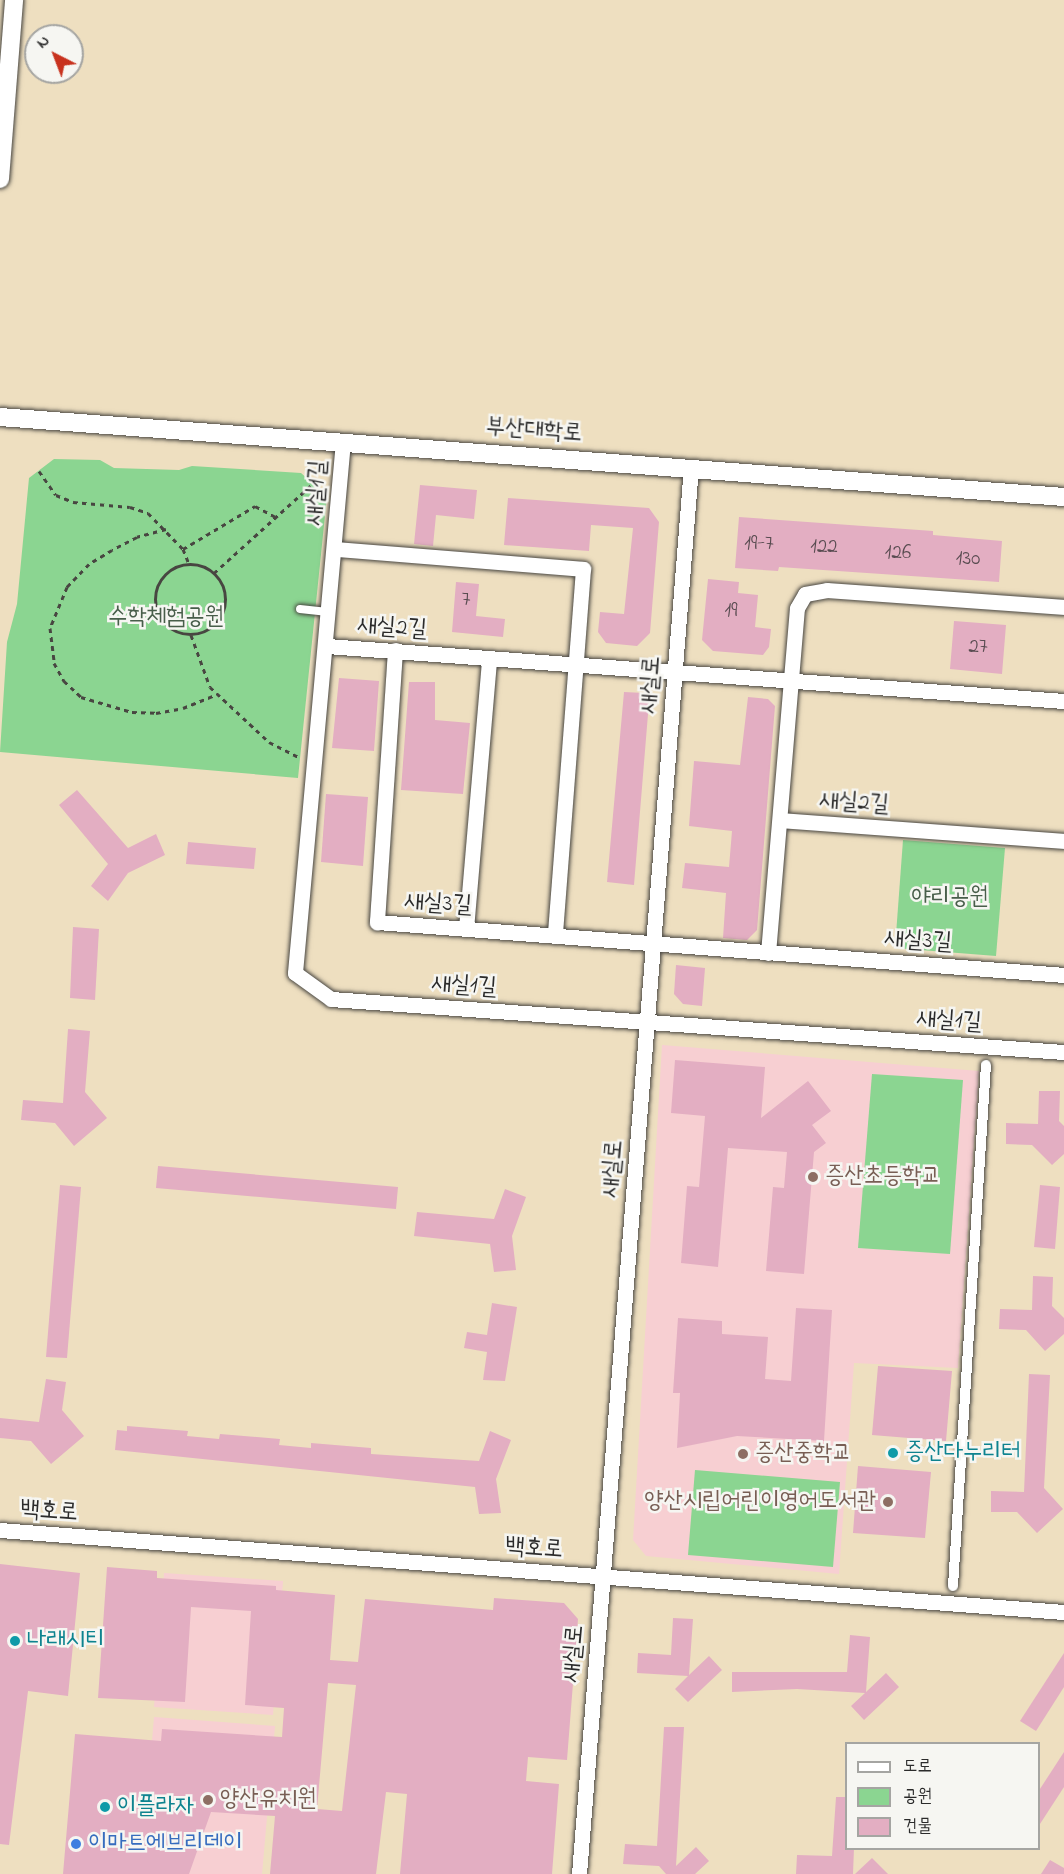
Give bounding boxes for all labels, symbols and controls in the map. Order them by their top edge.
north arrow [24,24,84,84]
text: N [31,30,55,55]
street label: 부산대학로 [485,413,583,449]
street label: 새실1길 [300,459,334,527]
house number: 19-7 [744,531,774,557]
house number: 122 [810,534,838,560]
house number: 126 [885,540,911,566]
house number: 130 [956,546,980,572]
house number: 7 [462,587,470,613]
house number: 19 [725,598,737,624]
park label: 수학체험공원 [108,604,224,632]
street label: 새실2길 [356,611,428,645]
house number: 27 [968,634,988,660]
street label: 새실로 [635,655,667,715]
street label: 새실2길 [818,786,890,820]
park label: 야리공원 [911,884,989,912]
street label: 새실3길 [403,887,473,921]
street label: 새실3길 [883,924,953,958]
street label: 새실1길 [430,969,498,1003]
street label: 새실1길 [915,1004,983,1038]
street label: 새실로 [596,1139,630,1199]
place label: 증산초등학교 [825,1163,941,1191]
marker: 증산초등학교 [806,1170,820,1184]
place label: 증산다누리터 [905,1439,1021,1467]
place label: 증산중학교 [755,1440,852,1468]
marker: 증산다누리터 [886,1446,900,1460]
marker: 증산중학교 [736,1447,750,1461]
place label: 양산시립어린이영어도서관 [644,1488,876,1516]
marker: 양산시립어린이영어도서관 [881,1495,895,1509]
street label: 백호로 [19,1496,79,1528]
street label: 백호로 [504,1533,564,1565]
street label: 새실로 [557,1624,591,1684]
place label: 나래시티 [27,1627,104,1655]
marker: 나래시티 [8,1634,22,1648]
legend [845,1742,1040,1850]
text: 도로 [903,1754,932,1780]
text: 공원 [903,1784,932,1810]
place label: 양산유치원 [220,1786,317,1814]
place label: 이플라자 [117,1793,194,1821]
marker: 양산유치원 [201,1793,215,1807]
marker: 이플라자 [98,1800,112,1814]
text: 건물 [903,1814,932,1840]
place label: 이마트에브리데이 [88,1830,242,1858]
marker: 이마트에브리데이 [69,1837,83,1851]

